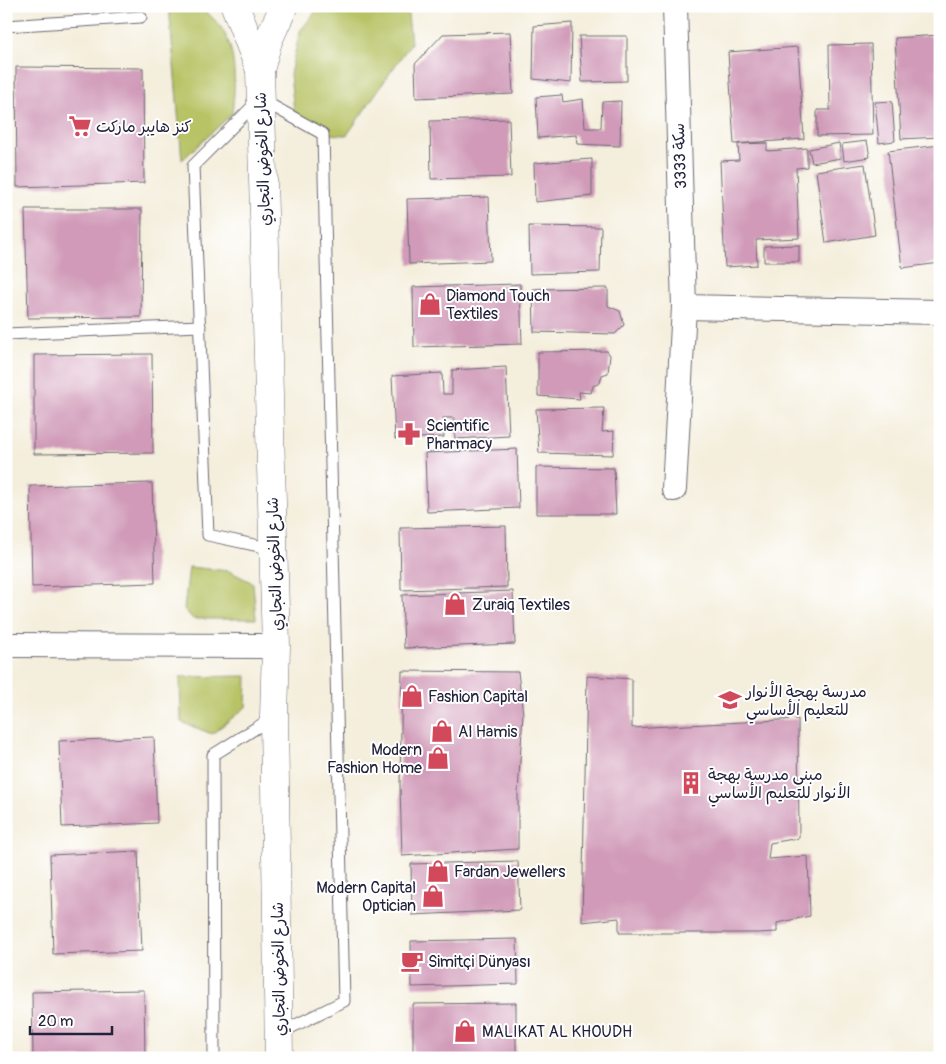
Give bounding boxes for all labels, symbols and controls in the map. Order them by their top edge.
street label: شارع الخوض التجاري [251,92,276,226]
supermarket icon: كنز هايبر ماركت [67,113,93,139]
place label: كنز هايبر ماركت [96,117,192,137]
street label: سكة 3333 [669,123,691,189]
place label: Diamond Touch Textiles [446,286,550,324]
shop icon: Diamond Touch Textiles [417,291,443,317]
place label: Scientific Pharmacy [426,416,492,454]
pharmacy icon: Scientific Pharmacy [396,421,422,447]
street label: شارع الخوض التجاري [263,497,288,631]
shop icon: Zuraiq Textiles [442,591,468,617]
place label: Zuraiq Textiles [472,595,570,615]
place label: مدرسة بهجة الأنوار للتعليم الأساسي [744,681,867,724]
shop icon: Fashion Capital [399,683,425,709]
place label: Fashion Capital [428,687,528,707]
school or university icon: مدرسة بهجة الأنوار للتعليم الأساسي [717,687,743,713]
shop icon: Al Hamis [429,718,455,744]
place label: Al Hamis [458,722,517,742]
place label: Modern Fashion Home [327,740,422,778]
shop icon: Modern Fashion Home [425,745,451,771]
place label: مبنى مدرسة بهجة الأنوار للتعليم الأساسي [708,765,850,807]
building icon: مبنى مدرسة بهجة الأنوار للتعليم الأساسي [678,770,704,796]
shop icon: Fardan Jewellers [425,858,451,884]
place label: Fardan Jewellers [454,862,565,882]
place label: Modern Capital Optician [316,878,416,916]
shop icon: Modern Capital Optician [420,883,446,909]
street label: شارع الخوض التجاري [268,902,291,1036]
cafe icon: Simitçi Dünyası [399,948,425,974]
place label: Simitçi Dünyası [428,952,531,972]
scale bar [30,1004,112,1036]
text: 20 m [38,1012,73,1031]
shop icon: MALIKAT AL KHOUDH [452,1018,478,1044]
place label: MALIKAT AL KHOUDH [482,1022,632,1042]

